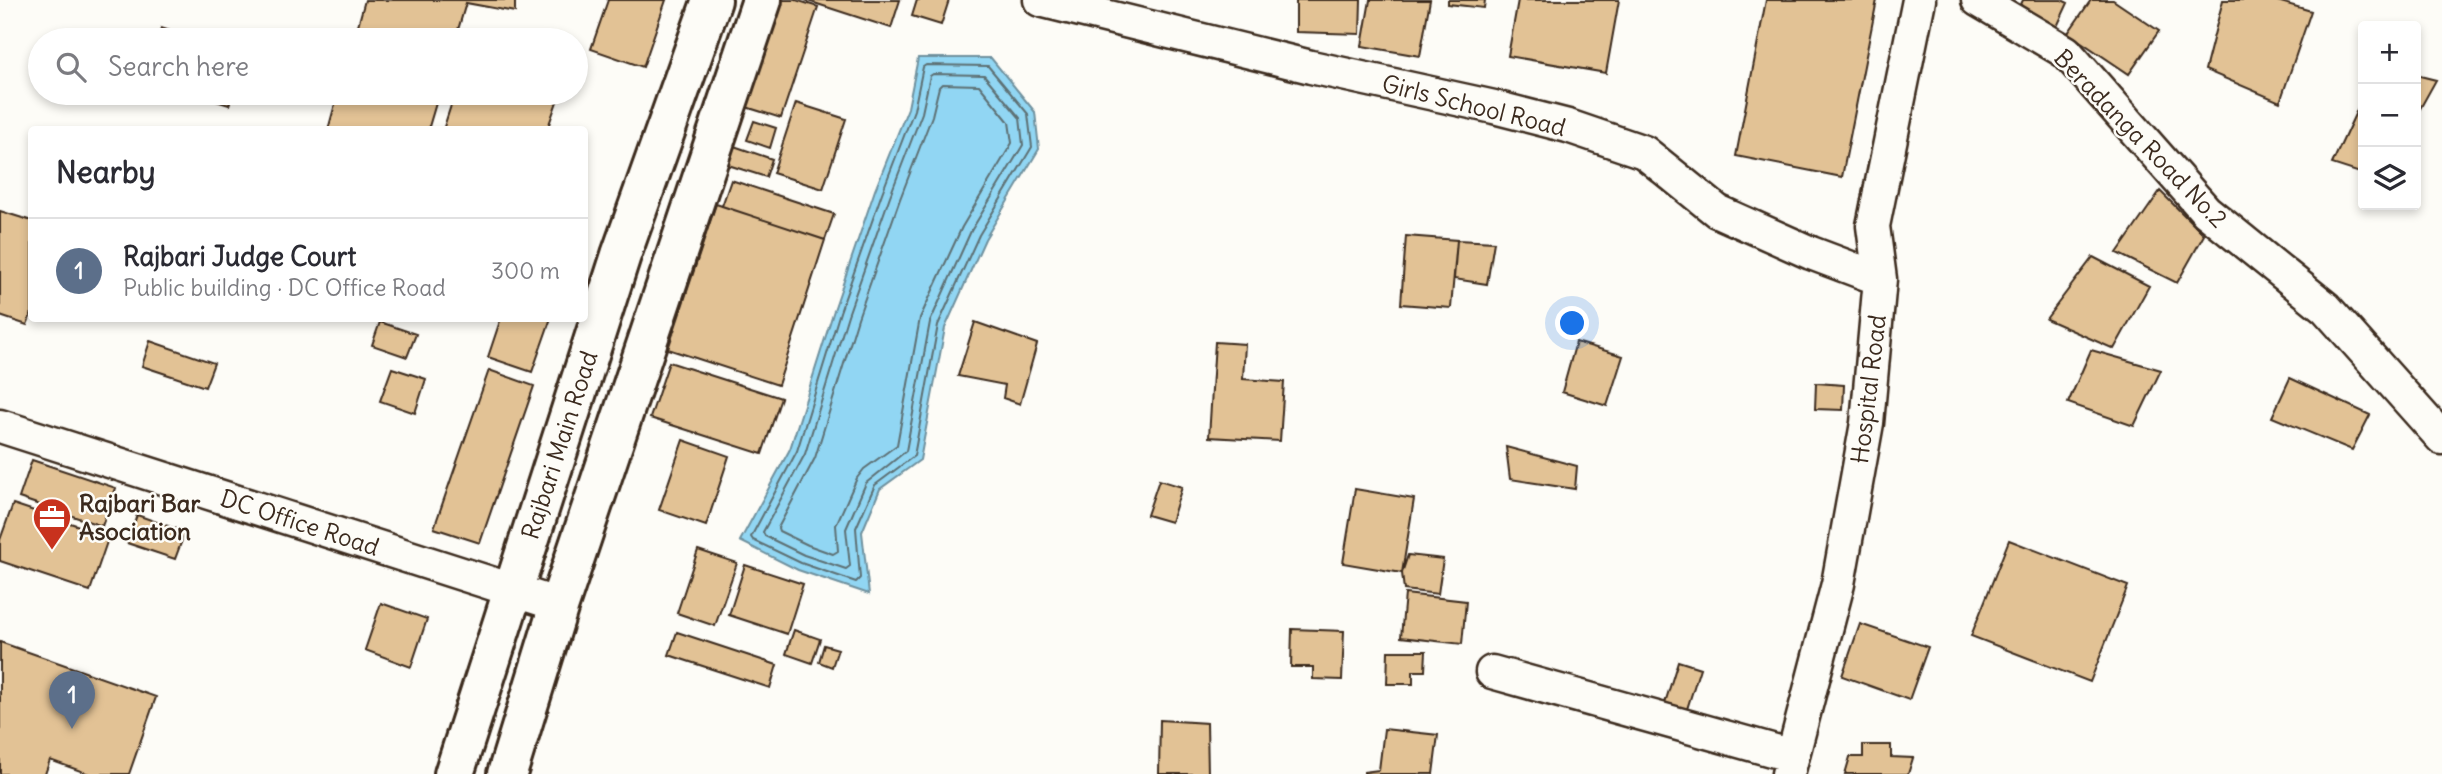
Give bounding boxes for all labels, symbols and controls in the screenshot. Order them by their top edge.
map controls [2358,21,2421,210]
button: + [2358,21,2421,84]
search box [28,28,588,105]
street label: Beradanga Road No.2 [2048,43,2234,233]
icon: search [52,48,90,86]
text: Search here [108,50,249,83]
street label: Girls School Road [1379,68,1569,142]
button: − [2358,84,2421,147]
button: layers [2358,147,2421,210]
text: Nearby [56,153,156,191]
text: Rajbari Judge Court [123,240,356,273]
text: 1 [74,256,84,285]
text: 300 m [491,256,560,285]
text: Public building · DC Office Road [123,273,446,302]
your location [1555,306,1589,340]
street label: Hospital Road [1844,313,1892,465]
street label: Rajbari Main Road [514,347,604,543]
street label: DC Office Road [217,482,383,562]
place label: Rajbari Bar Asociation [79,488,200,546]
office icon: Rajbari Bar Asociation [31,496,73,551]
pin: 1 [49,671,95,729]

